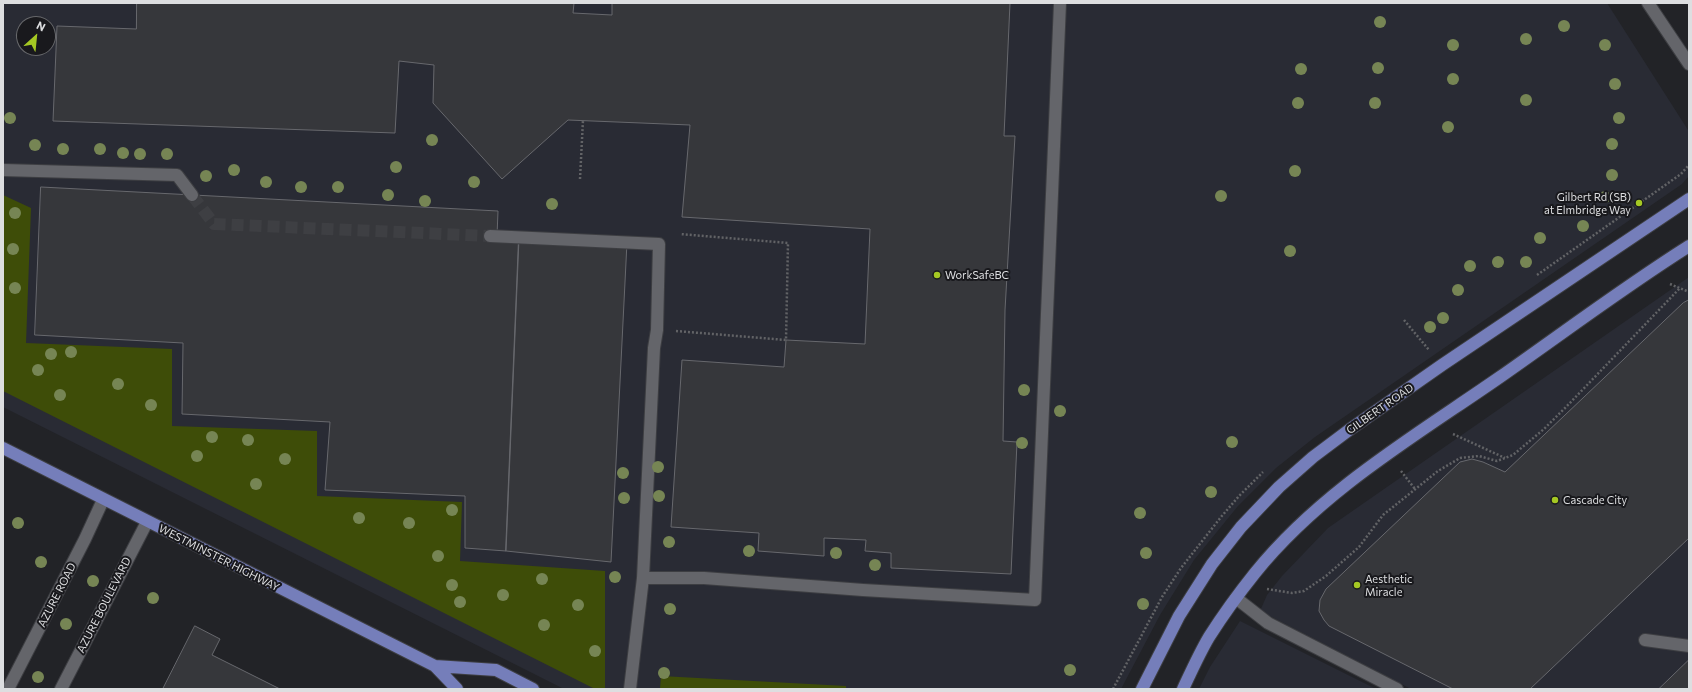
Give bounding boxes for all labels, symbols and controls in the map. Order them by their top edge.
north arrow [16,16,56,56]
text: N [35,18,48,33]
place label: Gilbert Rd (SB) at Elmbridge Way [1544,190,1631,216]
marker: Gilbert Rd (SB) at Elmbridge Way [1634,198,1644,208]
place label: WorkSafeBC [945,268,1009,282]
marker: WorkSafeBC [932,270,942,280]
street label: GILBERT ROAD [1344,381,1416,437]
place label: Cascade City [1563,493,1627,507]
marker: Cascade City [1550,495,1560,505]
street label: WESTMINSTER HIGHWAY [156,522,282,594]
street label: AZURE BOULEVARD [74,555,134,655]
street label: AZURE ROAD [35,561,79,629]
place label: Aesthetic Miracle [1365,572,1412,598]
marker: Aesthetic Miracle [1352,580,1362,590]

